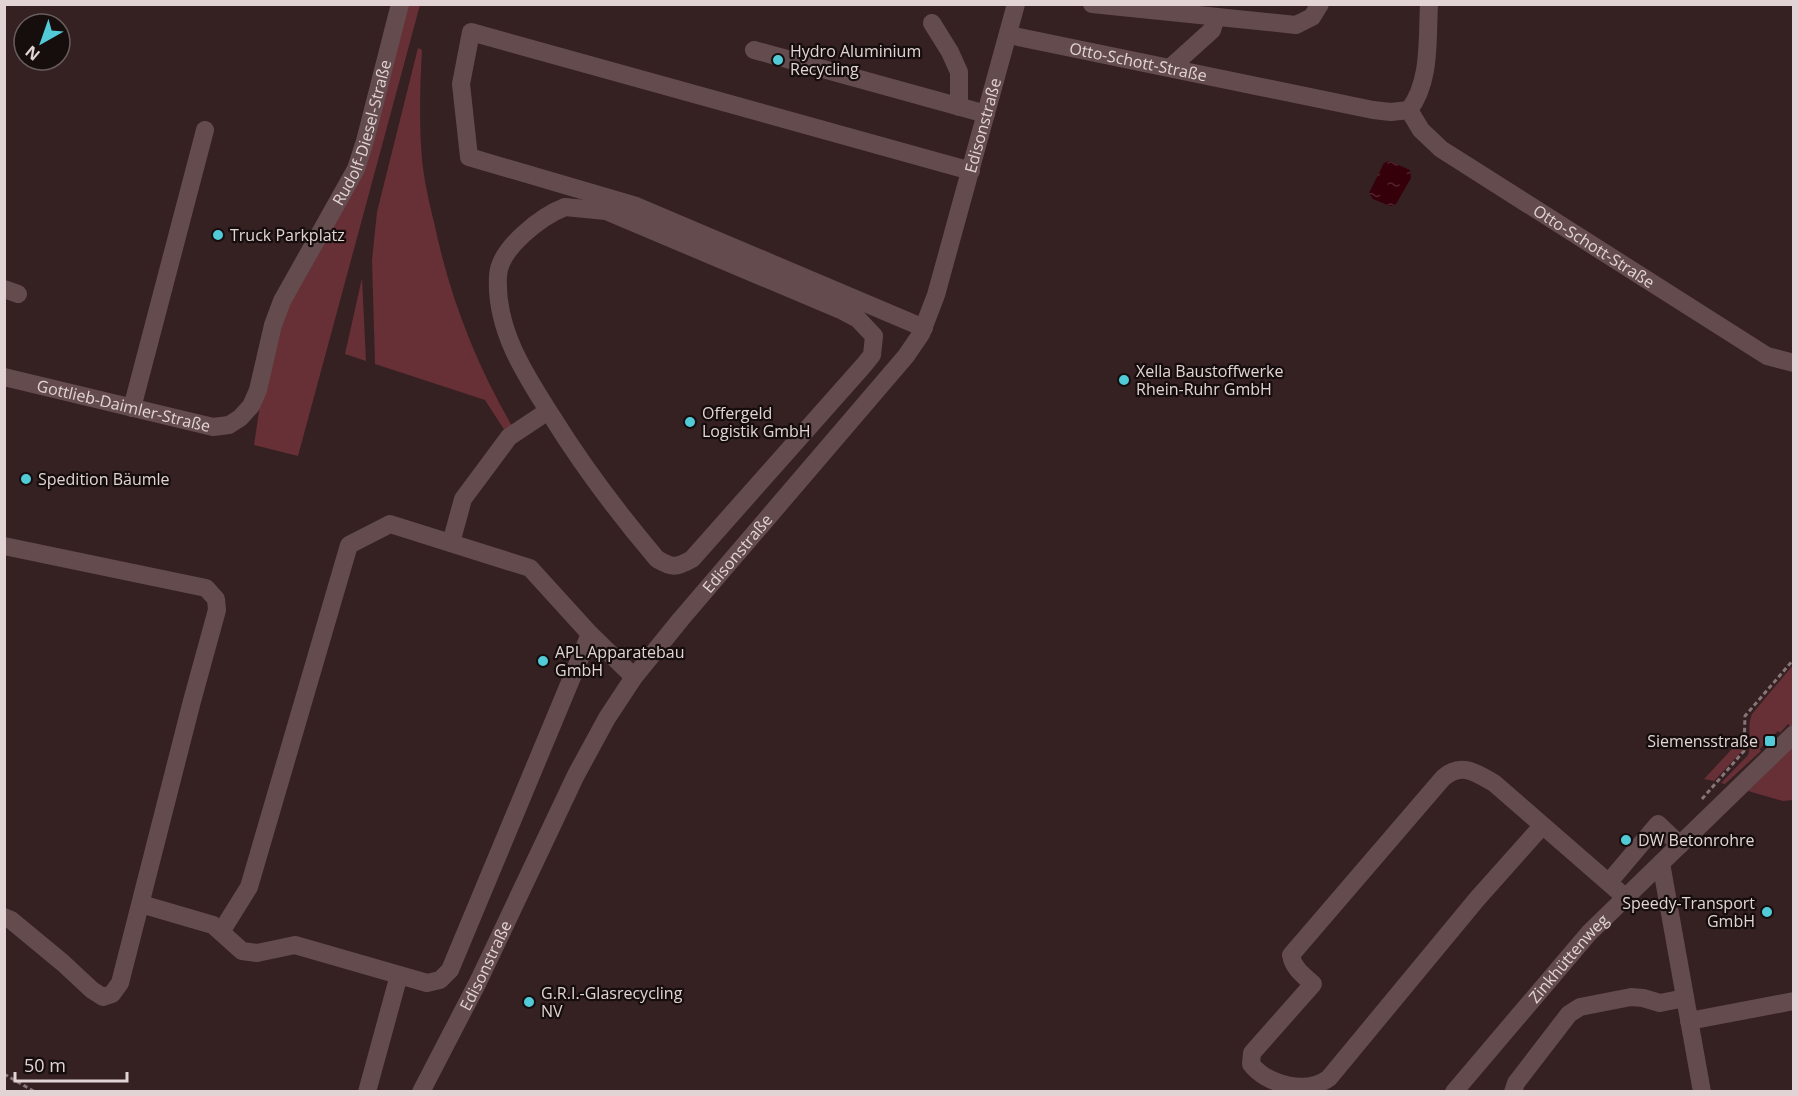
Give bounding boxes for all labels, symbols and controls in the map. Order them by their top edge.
north arrow [12,12,72,72]
street label: Otto-Schott-Straße [1068,37,1209,87]
place label: Hydro Aluminium Recycling [790,40,921,80]
text: N [20,41,44,66]
marker: Hydro Aluminium Recycling [771,53,785,67]
street label: Rudolf-Diesel-Straße [327,57,396,209]
street label: Edisonstraße [959,75,1006,175]
street label: Otto-Schott-Straße [1529,199,1659,293]
place label: Truck Parkplatz [230,224,345,246]
marker: Truck Parkplatz [211,228,225,242]
place label: Xella Baustoffwerke Rhein-Ruhr GmbH [1136,360,1283,400]
marker: Xella Baustoffwerke Rhein-Ruhr GmbH [1117,373,1131,387]
street label: Gottlieb-Daimler-Straße [35,374,213,437]
place label: Offergeld Logistik GmbH [702,402,811,442]
marker: Offergeld Logistik GmbH [683,415,697,429]
place label: Spedition Bäumle [38,468,170,490]
marker: Spedition Bäumle [19,472,33,486]
street label: Edisonstraße [697,509,777,598]
place label: APL Apparatebau GmbH [555,641,684,681]
marker: APL Apparatebau GmbH [536,654,550,668]
place label: Siemensstraße [1647,730,1758,752]
marker: Siemensstraße [1763,734,1777,748]
place label: DW Betonrohre [1638,829,1755,851]
marker: DW Betonrohre [1619,833,1633,847]
place label: Speedy-Transport GmbH [1622,892,1755,932]
marker: Speedy-Transport GmbH [1760,905,1774,919]
street label: Zinkhüttenweg [1523,909,1613,1007]
street label: Edisonstraße [454,917,517,1014]
place label: G.R.I.-Glasrecycling NV [541,982,683,1022]
marker: G.R.I.-Glasrecycling NV [522,995,536,1009]
scale bar [15,1045,128,1083]
text: 50 m [24,1053,66,1077]

